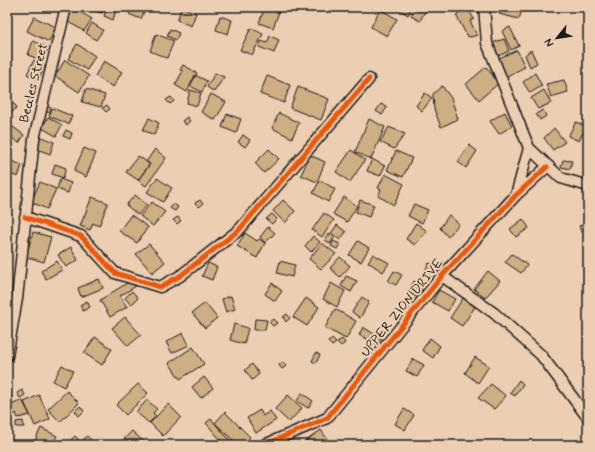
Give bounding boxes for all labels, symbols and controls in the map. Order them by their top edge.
north arrow [537,18,577,58]
text: N [541,36,557,49]
street label: Beccles Street [16,41,52,125]
street label: UPPER ZION DRIVE [357,255,447,361]

